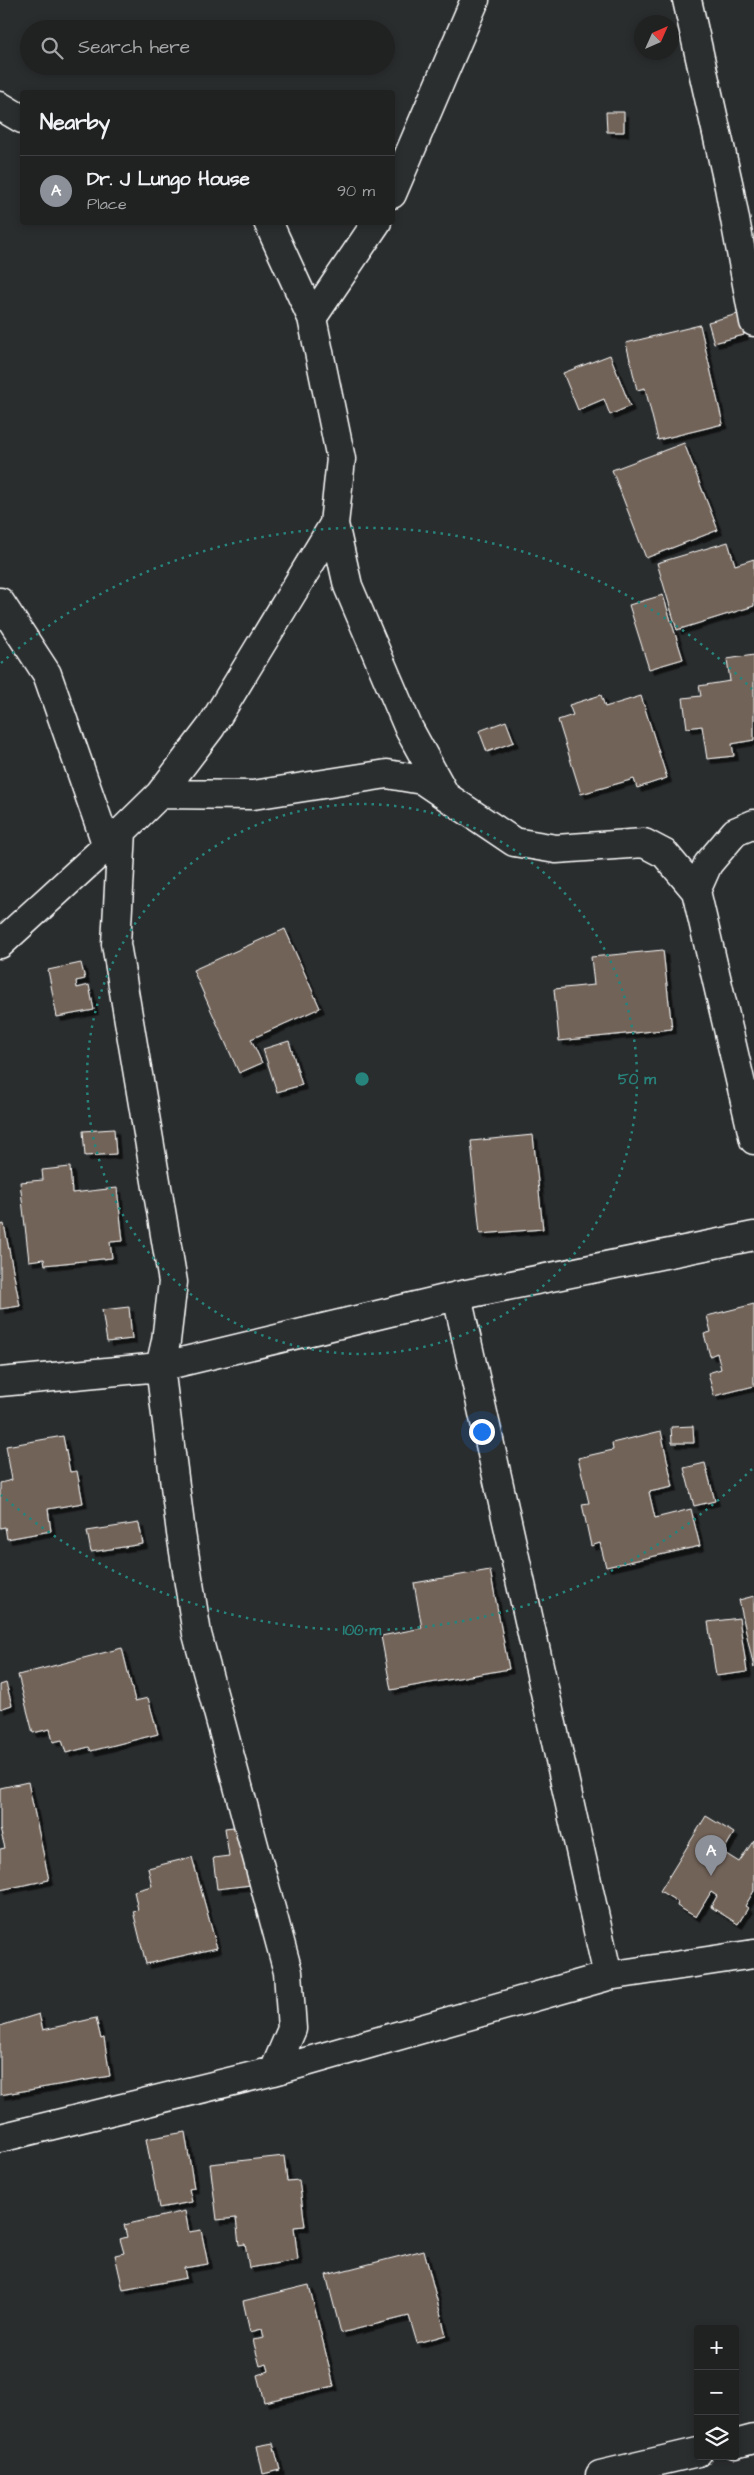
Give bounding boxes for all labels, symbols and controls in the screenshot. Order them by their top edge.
north arrow [634,15,679,60]
search box [20,20,395,75]
icon: search [38,34,66,62]
text: Search here [78,34,190,61]
text: Nearby [40,108,110,137]
text: Dr. J Lungo House [87,166,250,193]
text: A [51,180,61,202]
text: 90 m [337,180,375,202]
text: Place [87,193,127,215]
text: 50 m [618,1069,656,1090]
centre of rings [353,1070,371,1088]
your location [469,1419,495,1445]
text: 100 m [343,1620,382,1641]
pin: A [695,1835,727,1876]
map controls [694,2325,739,2460]
button: + [694,2325,739,2370]
button: − [694,2370,739,2415]
button: layers [694,2415,739,2460]

